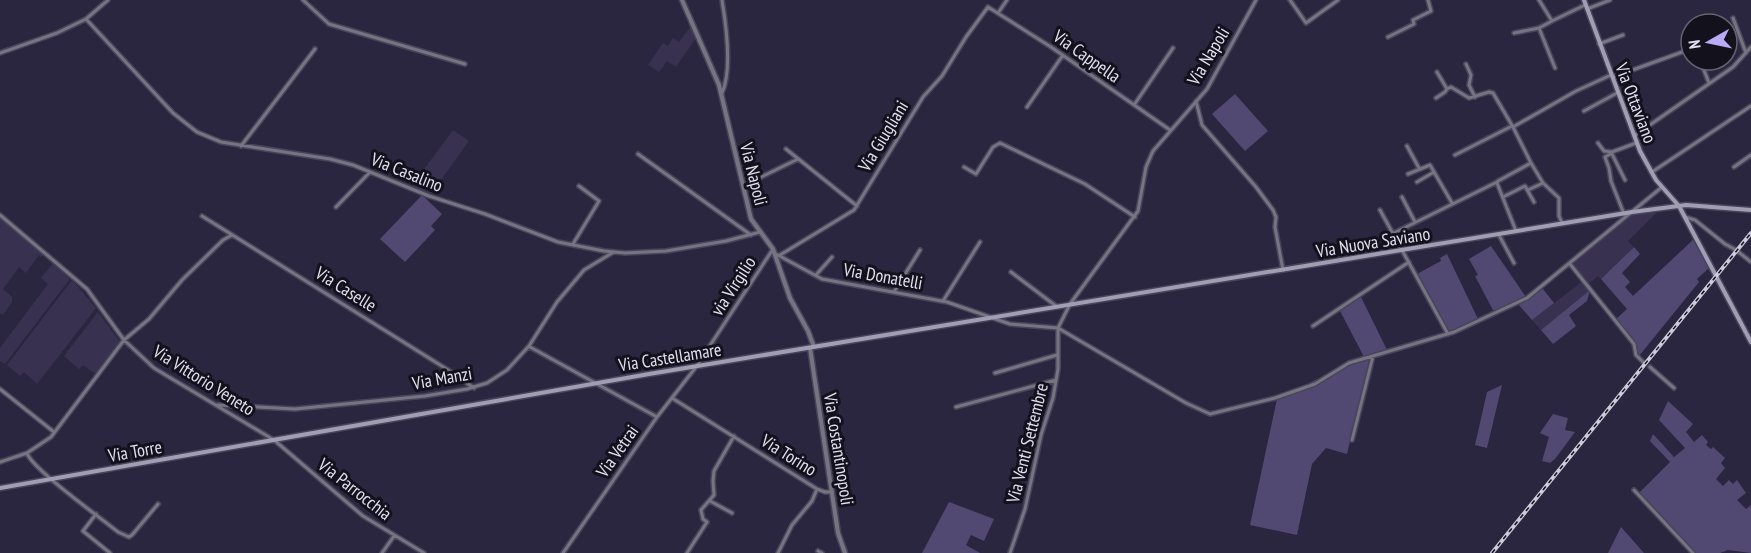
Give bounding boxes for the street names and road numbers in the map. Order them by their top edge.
street label: Via Napoli [1181,23,1234,90]
street label: Via Cappella [1048,24,1125,88]
street label: Via Ottaviano [1610,59,1662,147]
street label: Via Giugliani [852,96,913,177]
street label: Via Napoli [735,139,773,208]
street label: Via Casalino [367,147,447,197]
street label: Via Nuova Saviano [1313,222,1432,263]
street label: via Virgilio [705,252,761,320]
street label: Via Donatelli [841,258,924,294]
street label: Via Caselle [310,261,381,317]
street label: Via Castellamare [616,338,723,377]
street label: Via Vittorio Veneto [148,339,259,420]
street label: Via Manzi [409,361,474,395]
street label: Via Venti Settembre [1001,381,1053,506]
street label: Via Costantinopoli [819,390,859,507]
street label: Via Vetrai [590,420,643,482]
street label: Via Torino [756,428,821,481]
street label: Via Torre [105,435,164,467]
street label: Via Parrocchia [313,452,396,525]

